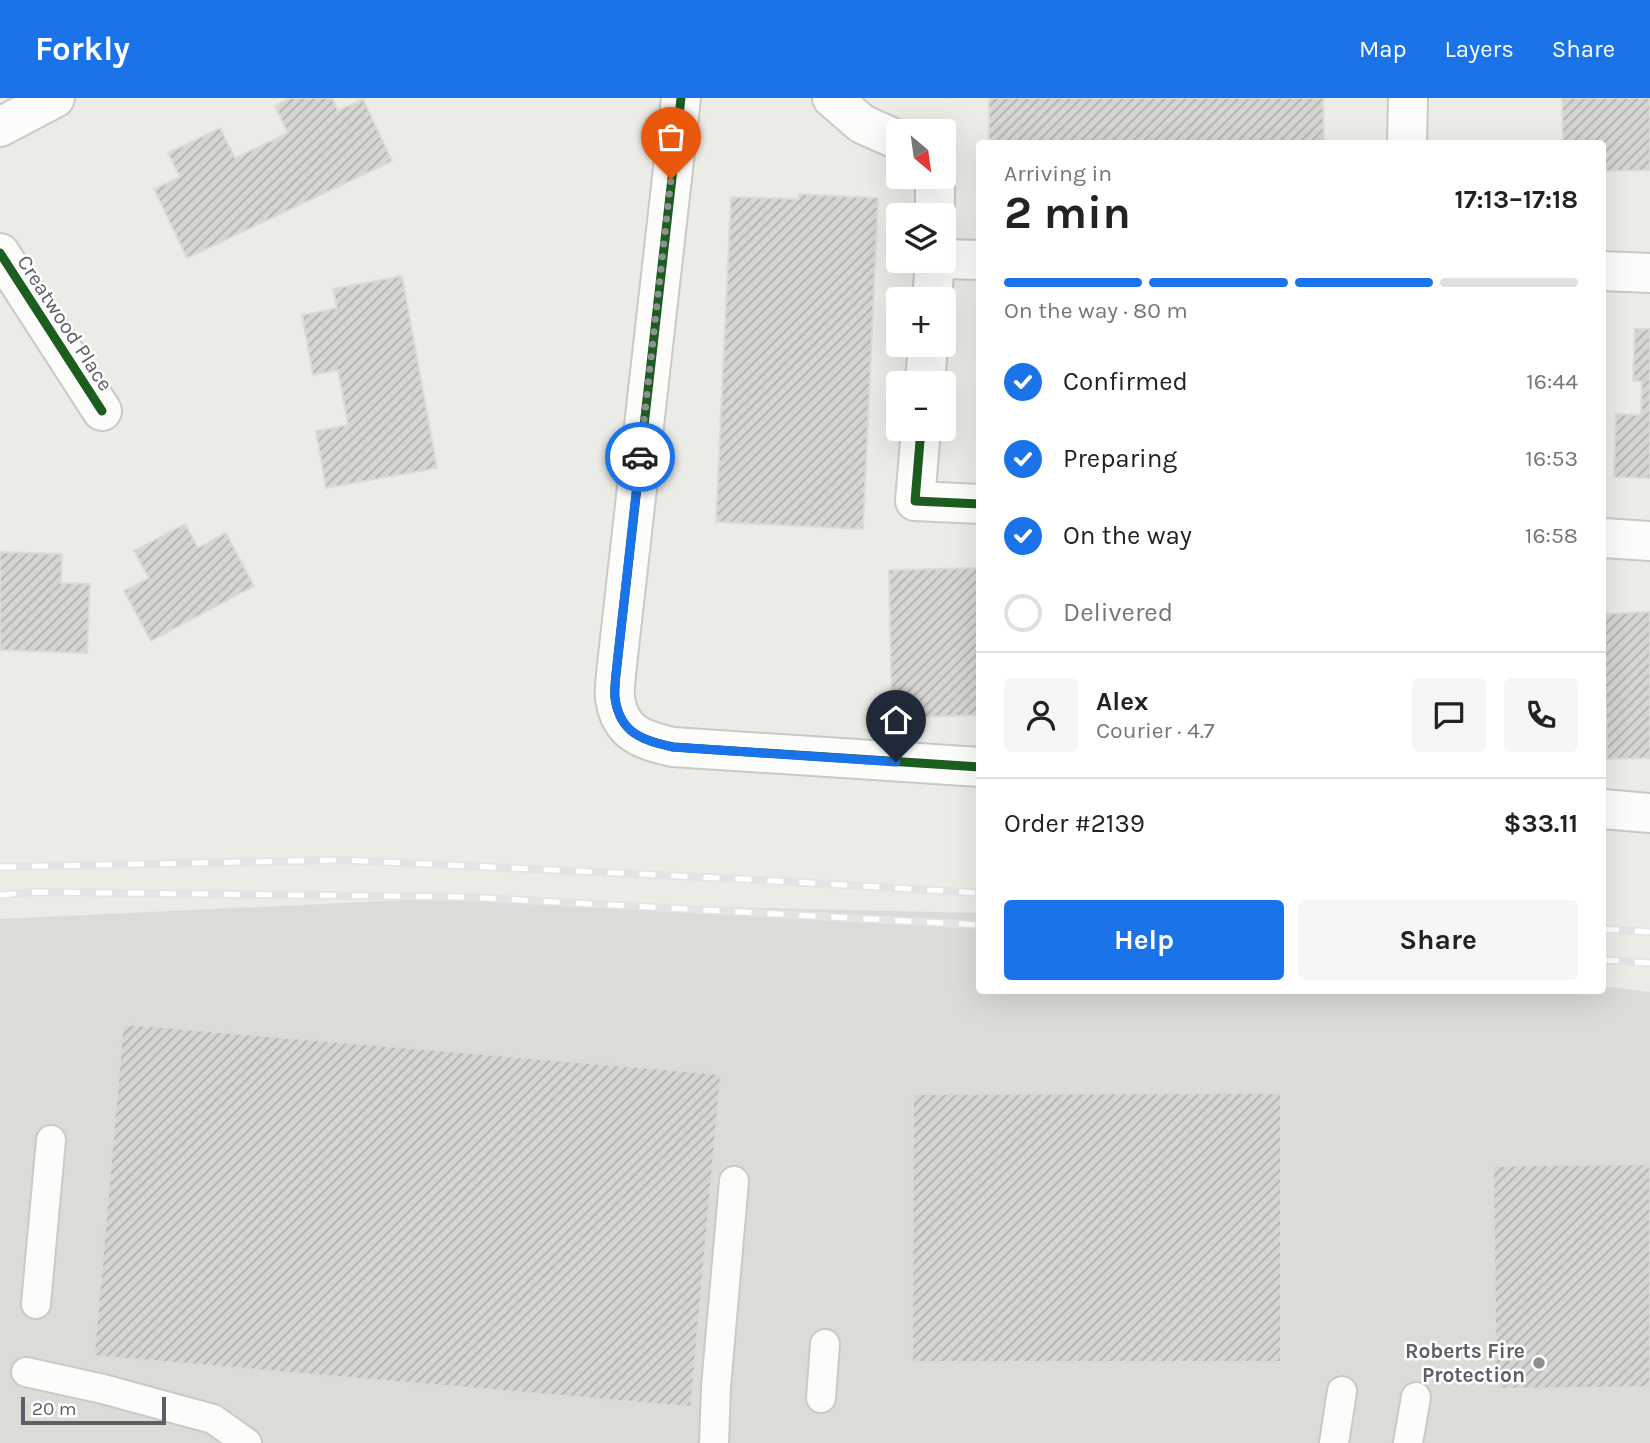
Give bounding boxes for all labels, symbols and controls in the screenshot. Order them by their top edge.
text: Forkly [35,30,130,68]
text: Map [1359,35,1407,63]
text: Layers [1445,35,1514,63]
text: Share [1552,35,1615,63]
pin [641,107,701,179]
icon: bag [652,118,690,156]
north arrow [886,119,956,189]
map controls [886,119,956,441]
text: Arriving in [1004,160,1112,187]
text: 17:13–17:18 [1454,184,1578,215]
text: 2 min [1004,186,1131,240]
button: layers [886,203,956,273]
street label: Creatwood Place [12,251,118,395]
button: + [886,287,956,357]
text: On the way · 80 m [1004,297,1188,324]
icon: check [1004,363,1042,401]
text: Confirmed [1063,366,1188,397]
text: 16:44 [1526,368,1578,395]
button: − [886,371,956,441]
courier [605,422,675,492]
icon: car [621,438,659,476]
icon: check [1004,440,1042,478]
text: Preparing [1063,443,1177,474]
text: 16:53 [1525,445,1578,472]
icon: check [1004,517,1042,555]
text: On the way [1063,520,1192,551]
text: 16:58 [1525,522,1578,549]
text: Delivered [1063,597,1173,628]
button: person [1004,678,1078,752]
button: chat [1412,678,1486,752]
button: phone [1504,678,1578,752]
text: Alex [1096,686,1148,717]
pin [866,690,926,762]
icon: home [877,701,915,739]
text: Courier · 4.7 [1096,717,1215,744]
text: Order #2139 [1004,808,1145,839]
text: $33.11 [1504,808,1578,839]
button: Help [1004,900,1284,980]
button: Share [1298,900,1578,980]
place label: Roberts Fire Protection [1405,1339,1525,1387]
marker: Roberts Fire Protection [1531,1355,1547,1371]
scale bar [21,1394,166,1426]
text: 20 m [32,1398,77,1420]

